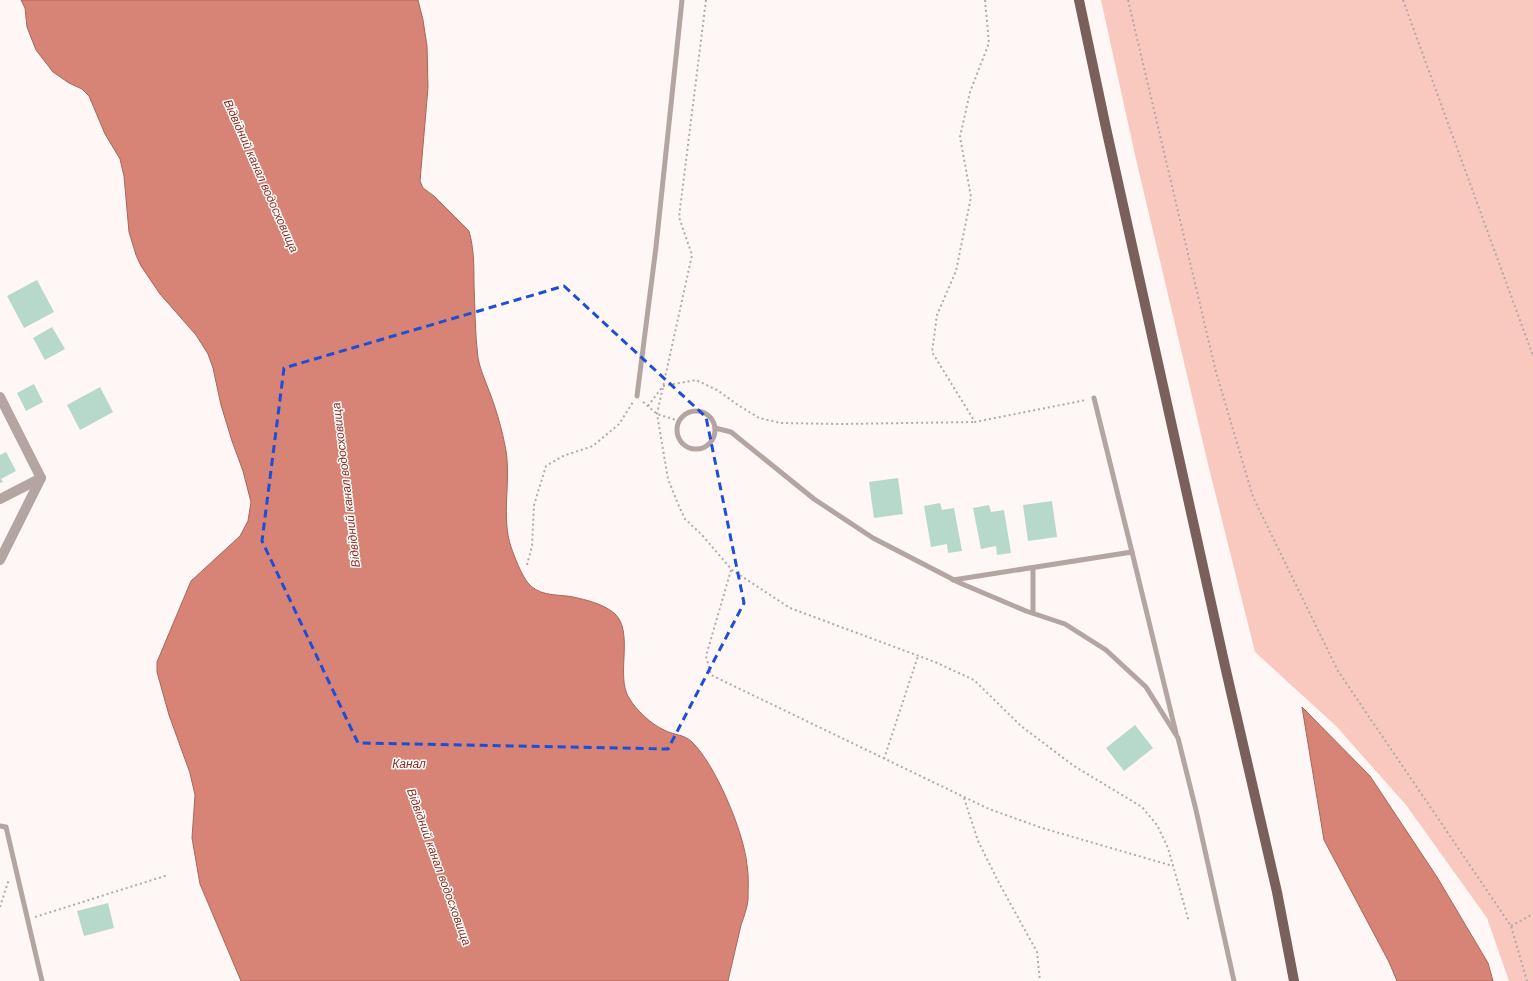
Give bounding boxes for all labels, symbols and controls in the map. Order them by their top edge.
water label: Відвідний канал водосховища [220,97,302,255]
water label: Відвідний канал водосховища [328,401,364,568]
water label: Канал [392,756,426,772]
water label: Відвідний канал водосховища [403,786,475,948]

